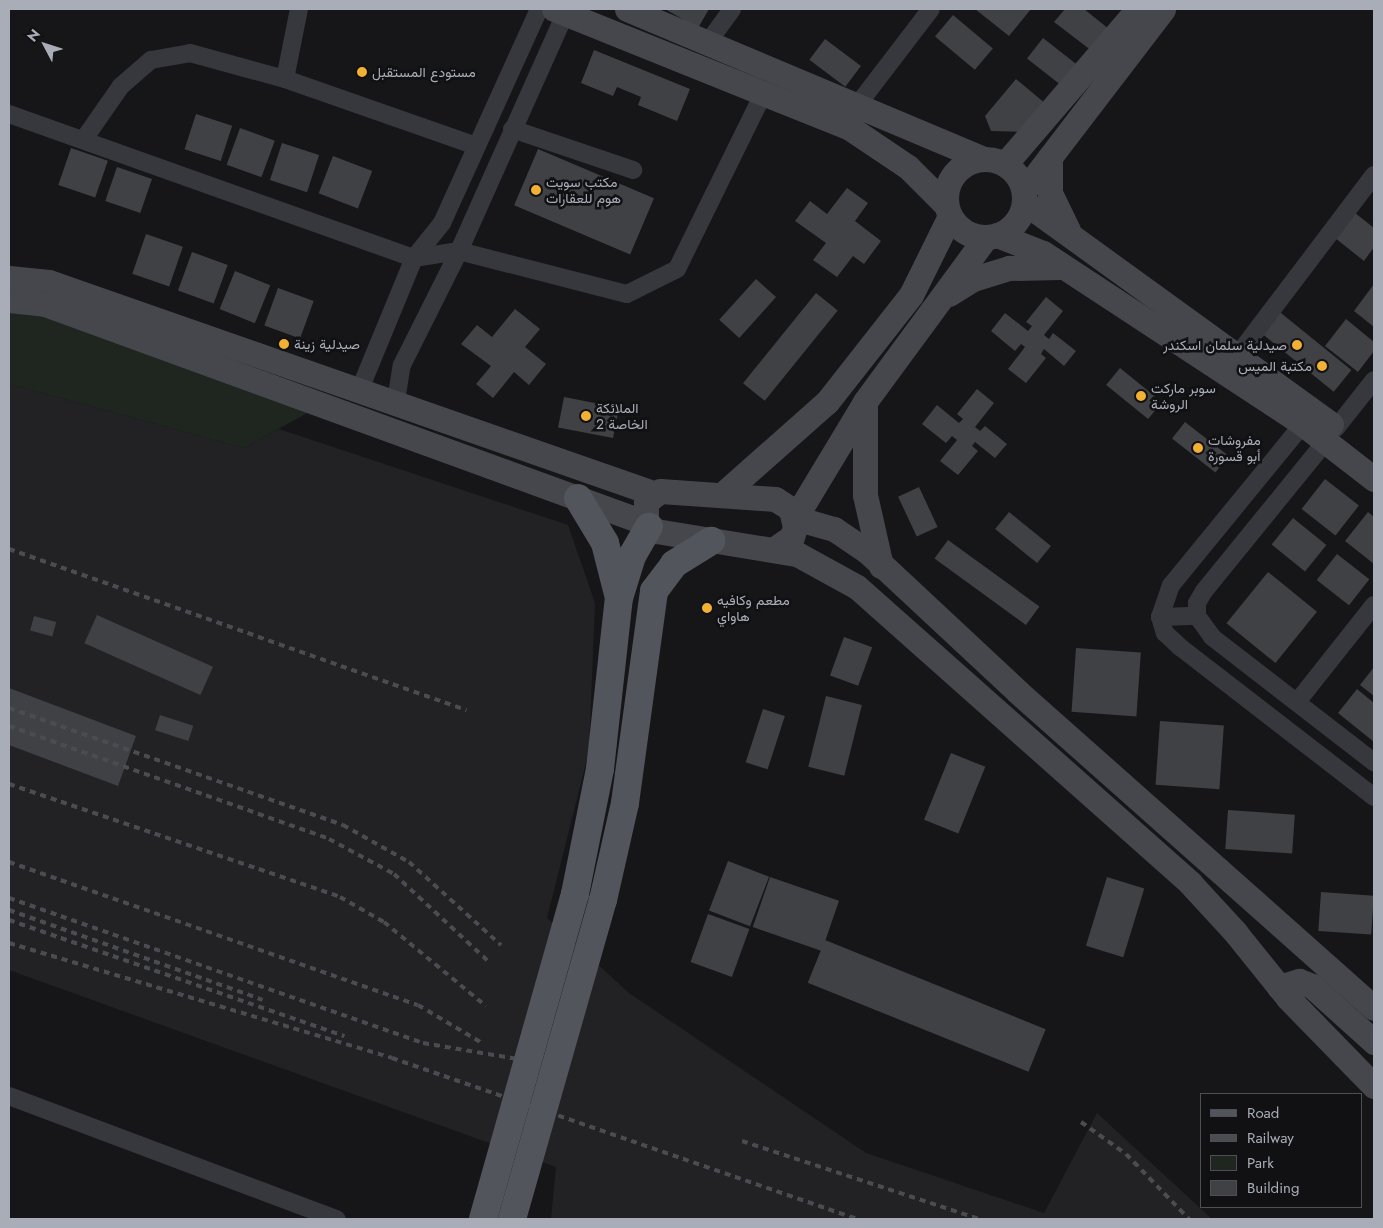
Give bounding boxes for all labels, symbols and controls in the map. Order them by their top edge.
north arrow [20,20,70,70]
text: N [22,25,45,46]
place label: مستودع المستقبل [372,64,476,80]
marker: مستودع المستقبل [356,66,368,78]
place label: مكتب سويت هوم للعقارات [546,174,621,206]
marker: مكتب سويت هوم للعقارات [530,184,542,196]
place label: صيدلية زينة [294,336,360,352]
place label: صيدلية سلمان اسكندر [1163,337,1287,353]
marker: صيدلية زينة [278,338,290,350]
marker: صيدلية سلمان اسكندر [1291,339,1303,351]
place label: مكتبة الميس [1238,358,1312,374]
marker: مكتبة الميس [1316,360,1328,372]
place label: سوبر ماركت الروشة [1151,380,1216,412]
marker: سوبر ماركت الروشة [1135,390,1147,402]
place label: الملائكة الخاصة 2 [596,400,648,432]
marker: الملائكة الخاصة 2 [580,410,592,422]
place label: مفروشات أبو قسورة [1208,432,1261,464]
marker: مفروشات أبو قسورة [1192,442,1204,454]
place label: مطعم وكافيه هاواي [717,592,790,624]
marker: مطعم وكافيه هاواي [701,602,713,614]
legend [1200,1093,1363,1208]
text: Road [1247,1102,1279,1124]
text: Railway [1247,1127,1294,1149]
text: Park [1247,1152,1274,1174]
text: Building [1247,1177,1299,1199]

